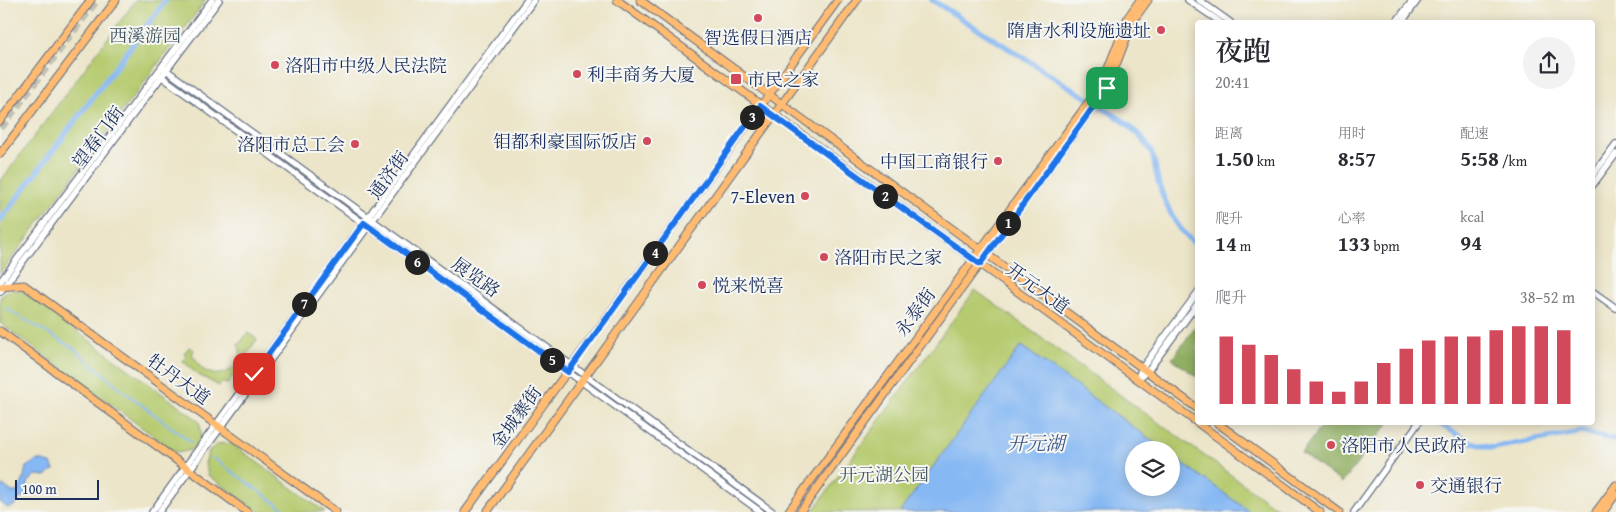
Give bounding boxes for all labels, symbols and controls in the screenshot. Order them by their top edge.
marker: 智选假日酒店 [752,12,764,24]
place label: 隋唐水利设施遗址 [1007,17,1151,44]
park label: 西溪游园 [109,22,181,49]
place label: 智选假日酒店 [704,24,812,51]
marker: 隋唐水利设施遗址 [1155,24,1167,36]
text: 夜跑 [1215,30,1271,71]
button: share [1523,37,1575,89]
place label: 洛阳市中级人民法院 [285,52,447,79]
marker: 洛阳市中级人民法院 [269,59,281,71]
place label: 利丰商务大厦 [587,61,695,88]
place label: 市民之家 [747,66,819,93]
pin [1086,67,1128,109]
marker: 利丰商务大厦 [571,68,583,80]
text: 20:41 [1215,70,1250,94]
marker: 市民之家 [729,72,743,86]
icon: arrive [1093,74,1121,102]
street label: 望春门街 [66,100,130,174]
pin: 3 [740,104,764,130]
text: 3 [749,107,756,127]
text: 距离 [1215,123,1243,143]
text: 用时 [1338,123,1366,143]
text: 配速 [1460,123,1488,143]
place label: 钼都利豪国际饭店 [493,128,637,155]
place label: 洛阳市总工会 [237,131,345,158]
marker: 钼都利豪国际饭店 [641,135,653,147]
marker: 洛阳市总工会 [349,138,361,150]
text: 1.50 [1215,143,1254,174]
text: 8:57 [1338,143,1376,174]
text: 5:58 [1460,143,1499,174]
street label: 通济街 [361,145,415,205]
place label: 中国工商银行 [880,148,988,175]
text: km [1254,151,1275,171]
text: /km [1499,151,1527,171]
marker: 中国工商银行 [992,155,1004,167]
place label: 7-Eleven [730,183,795,210]
pin: 2 [872,184,898,208]
text: 2 [882,186,889,206]
marker: 7-Eleven [799,190,811,202]
text: kcal [1460,207,1484,227]
text: 爬升 [1215,208,1243,228]
text: 心率 [1338,208,1366,228]
pin: 1 [996,210,1020,236]
text: 1 [1005,213,1012,233]
text: 94 [1460,227,1482,258]
text: 14 [1215,228,1237,259]
text: 133 [1338,228,1370,259]
text: m [1237,236,1251,256]
text: bpm [1370,236,1400,256]
pin: 4 [642,240,668,266]
text: 4 [652,243,659,263]
place label: 洛阳市民之家 [834,244,942,271]
pin: 6 [404,250,430,274]
street label: 展览路 [446,250,506,304]
marker: 洛阳市民之家 [818,251,830,263]
text: 6 [414,252,421,272]
street label: 开元大道 [1001,256,1075,320]
place label: 悦来悦喜 [712,272,784,299]
marker: 悦来悦喜 [696,279,708,291]
street label: 永泰街 [888,282,942,342]
text: 爬升 [1215,285,1247,309]
text: 38–52 m [1520,285,1575,309]
pin: 7 [292,292,316,316]
text: 7 [301,294,308,314]
street label: 牡丹大道 [142,347,216,411]
pin: 5 [540,348,564,372]
text: 5 [549,350,556,370]
pin [233,353,275,395]
icon: check [240,360,268,388]
street label: 金城寨街 [484,380,548,454]
water label: 开元湖 [1007,429,1067,457]
place label: 洛阳市人民政府 [1341,432,1467,459]
marker: 洛阳市人民政府 [1325,439,1337,451]
map controls [1125,441,1180,496]
button: layers [1125,441,1180,496]
park label: 开元湖公园 [839,461,929,488]
place label: 交通银行 [1430,472,1502,499]
scale bar [15,477,99,500]
text: 100 m [22,479,57,499]
marker: 交通银行 [1414,479,1426,491]

